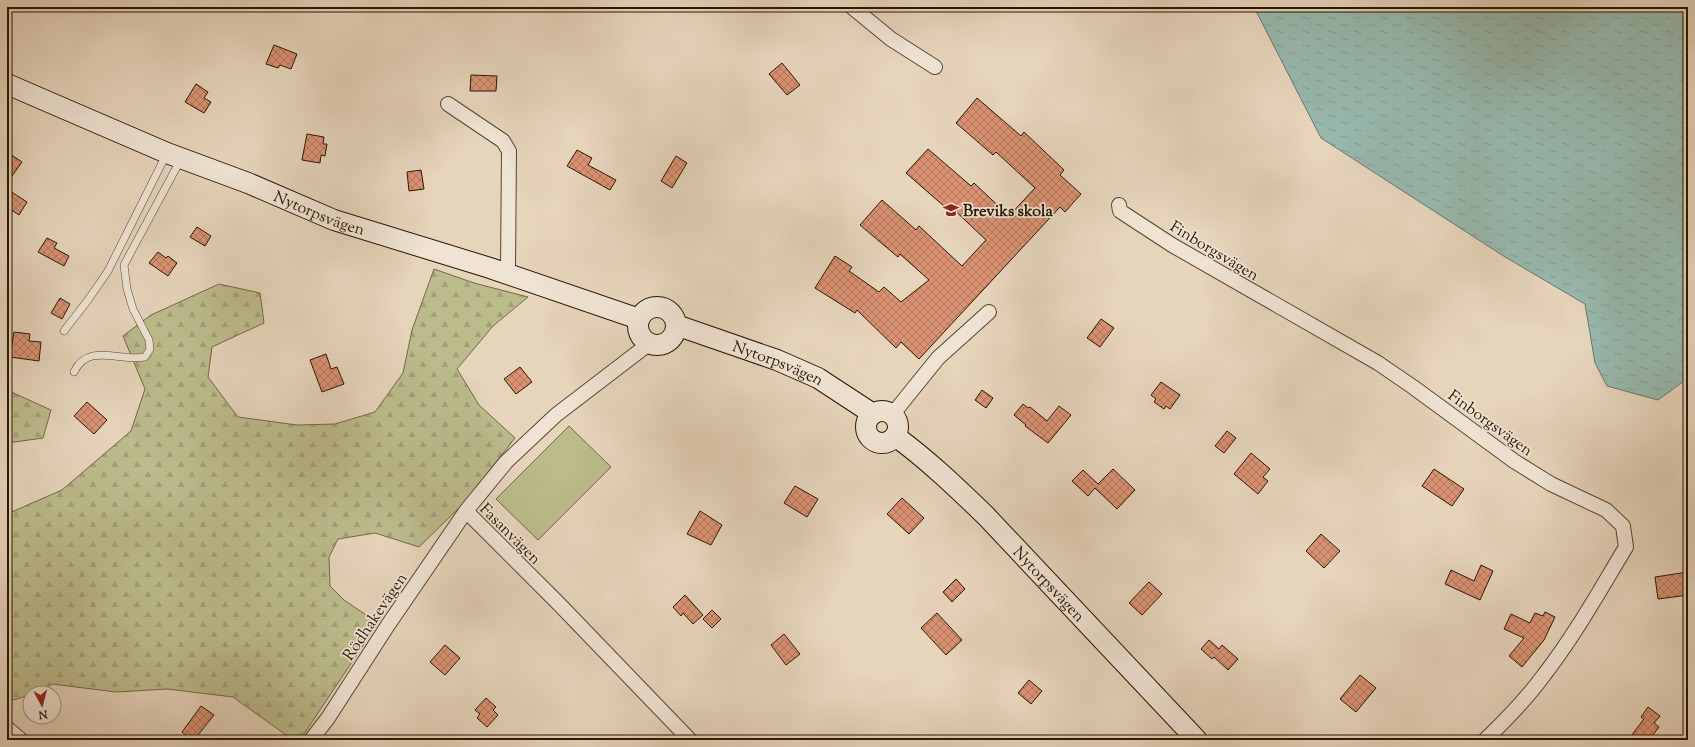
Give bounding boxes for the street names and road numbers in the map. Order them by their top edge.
street label: Nytorpsvägen [269,186,368,243]
street label: Finborgsvägen [1165,216,1263,288]
street label: Nytorpsvägen [729,336,828,393]
street label: Finborgsvägen [1442,385,1537,463]
street label: Fasanvägen [473,499,546,571]
street label: Nytorpsvägen [1006,542,1090,629]
street label: Rödhakevägen [338,568,414,666]

